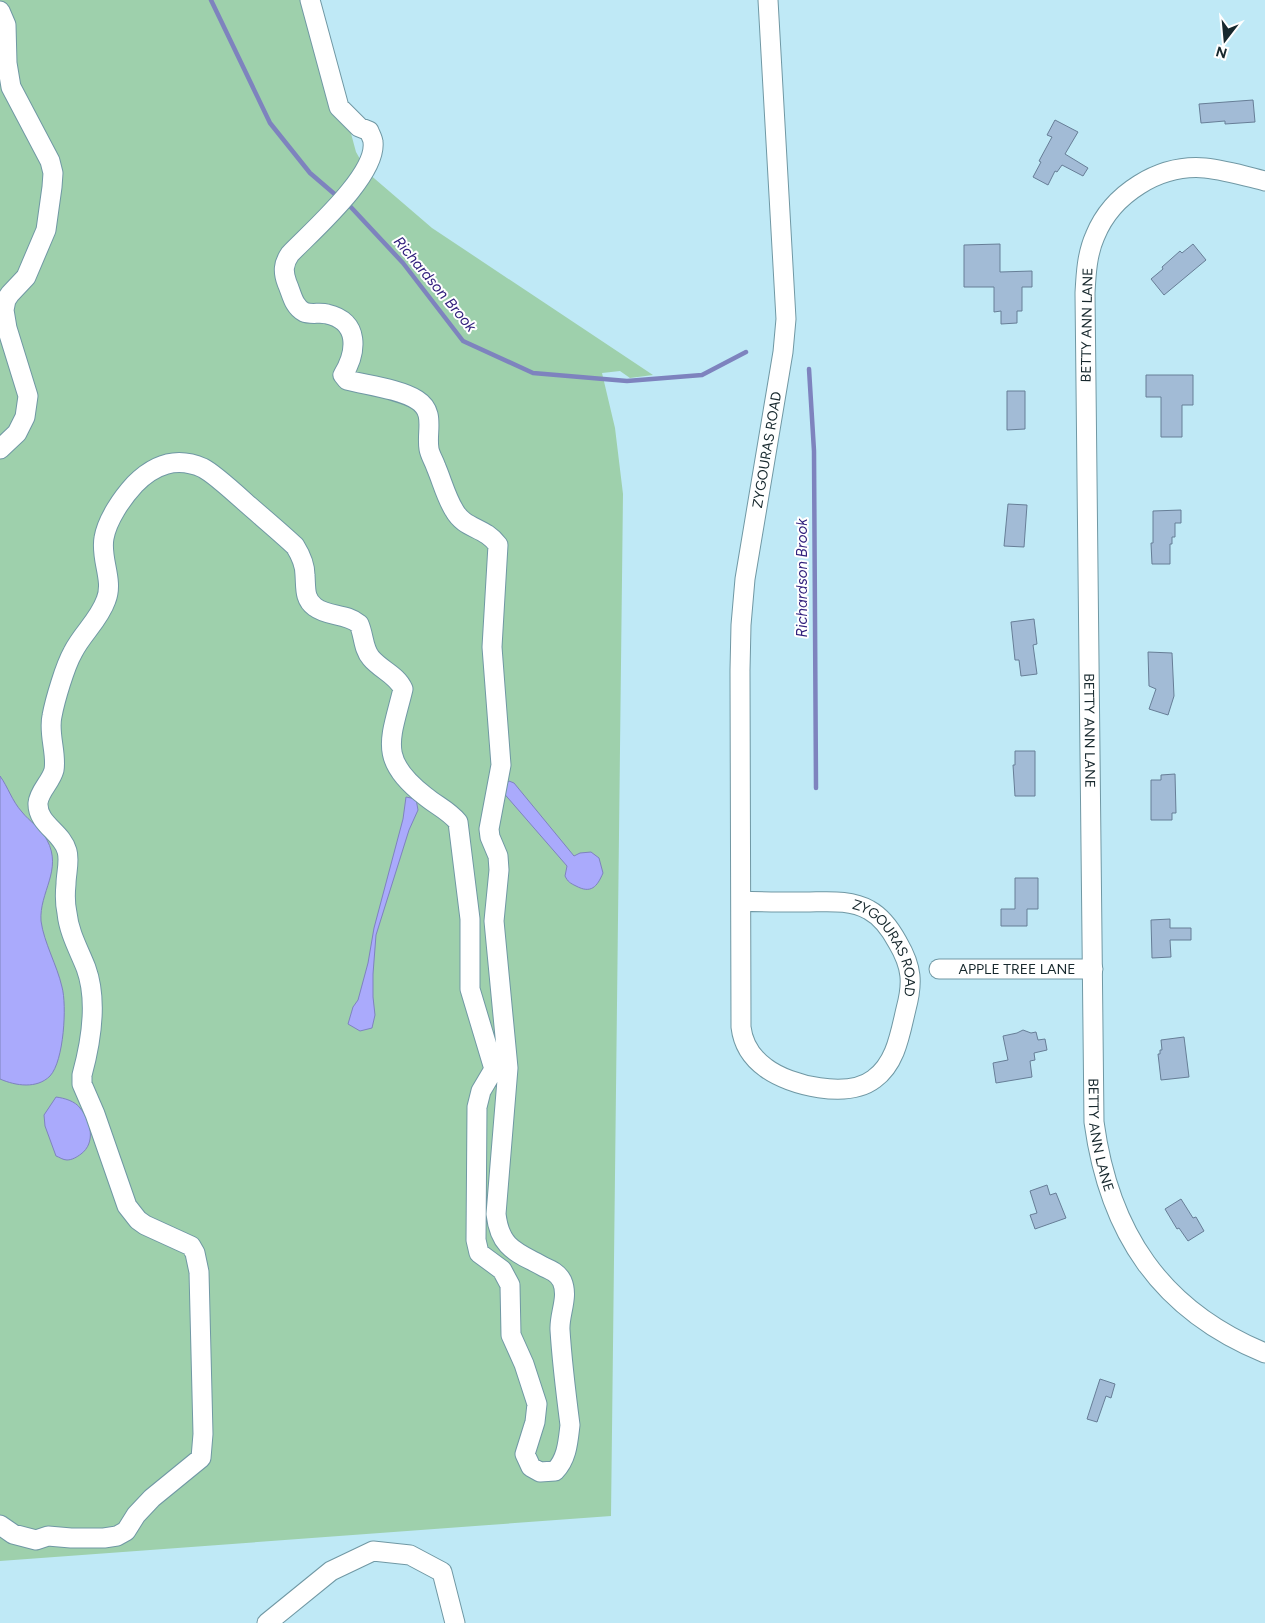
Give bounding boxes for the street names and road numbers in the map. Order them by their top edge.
street label: BETTY ANN LANE [1078,268,1096,382]
street label: ZYGOURAS ROAD [749,390,785,509]
street label: BETTY ANN LANE [1081,673,1099,788]
street label: ZYGOURAS ROAD [850,896,919,998]
street label: APPLE TREE LANE [958,961,1076,978]
street label: BETTY ANN LANE [1085,1078,1118,1194]

